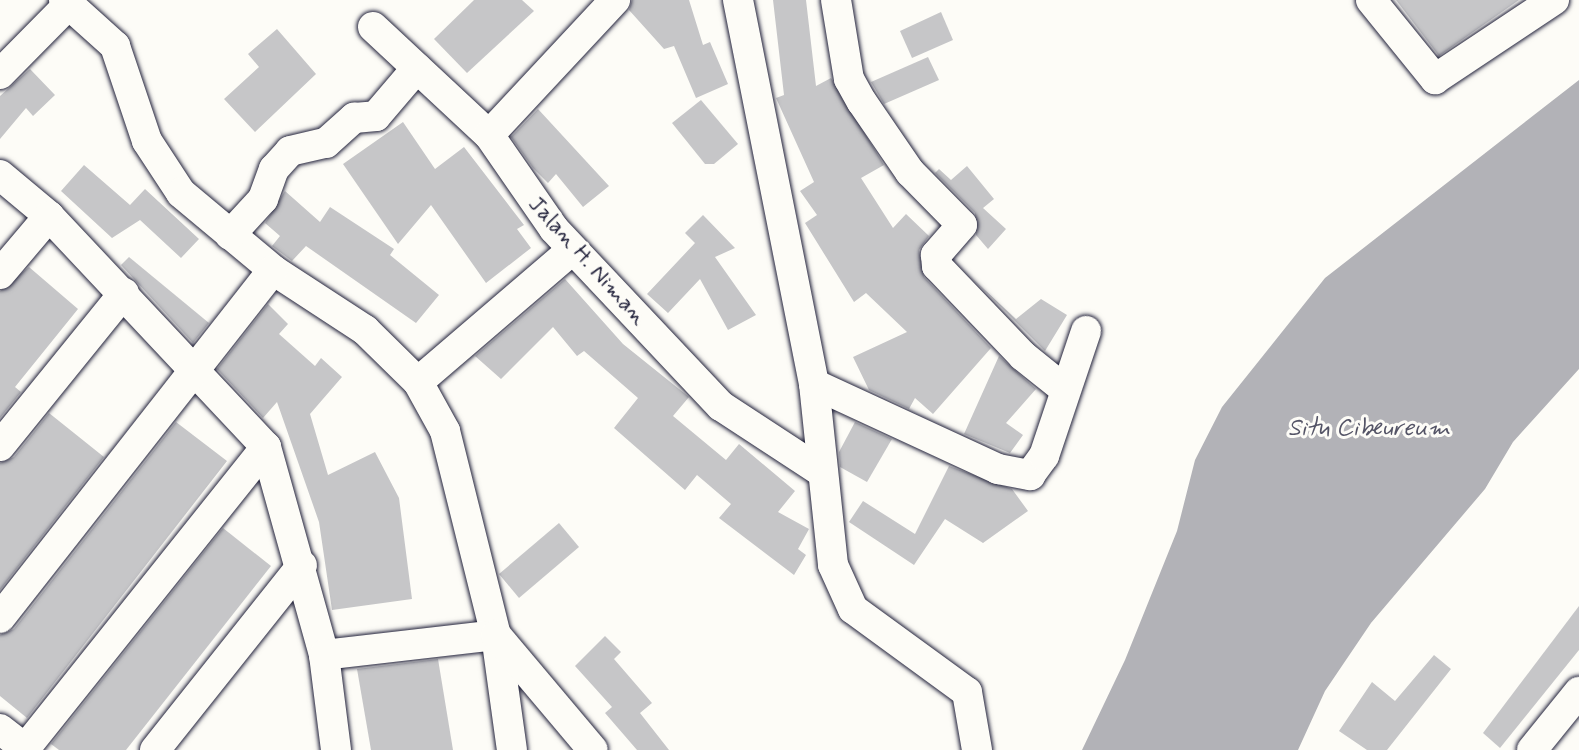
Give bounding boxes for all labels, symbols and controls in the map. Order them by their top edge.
street label: Jalan H. Niman [522,191,652,331]
water label: Situ Cibeureum [1288,415,1450,443]

